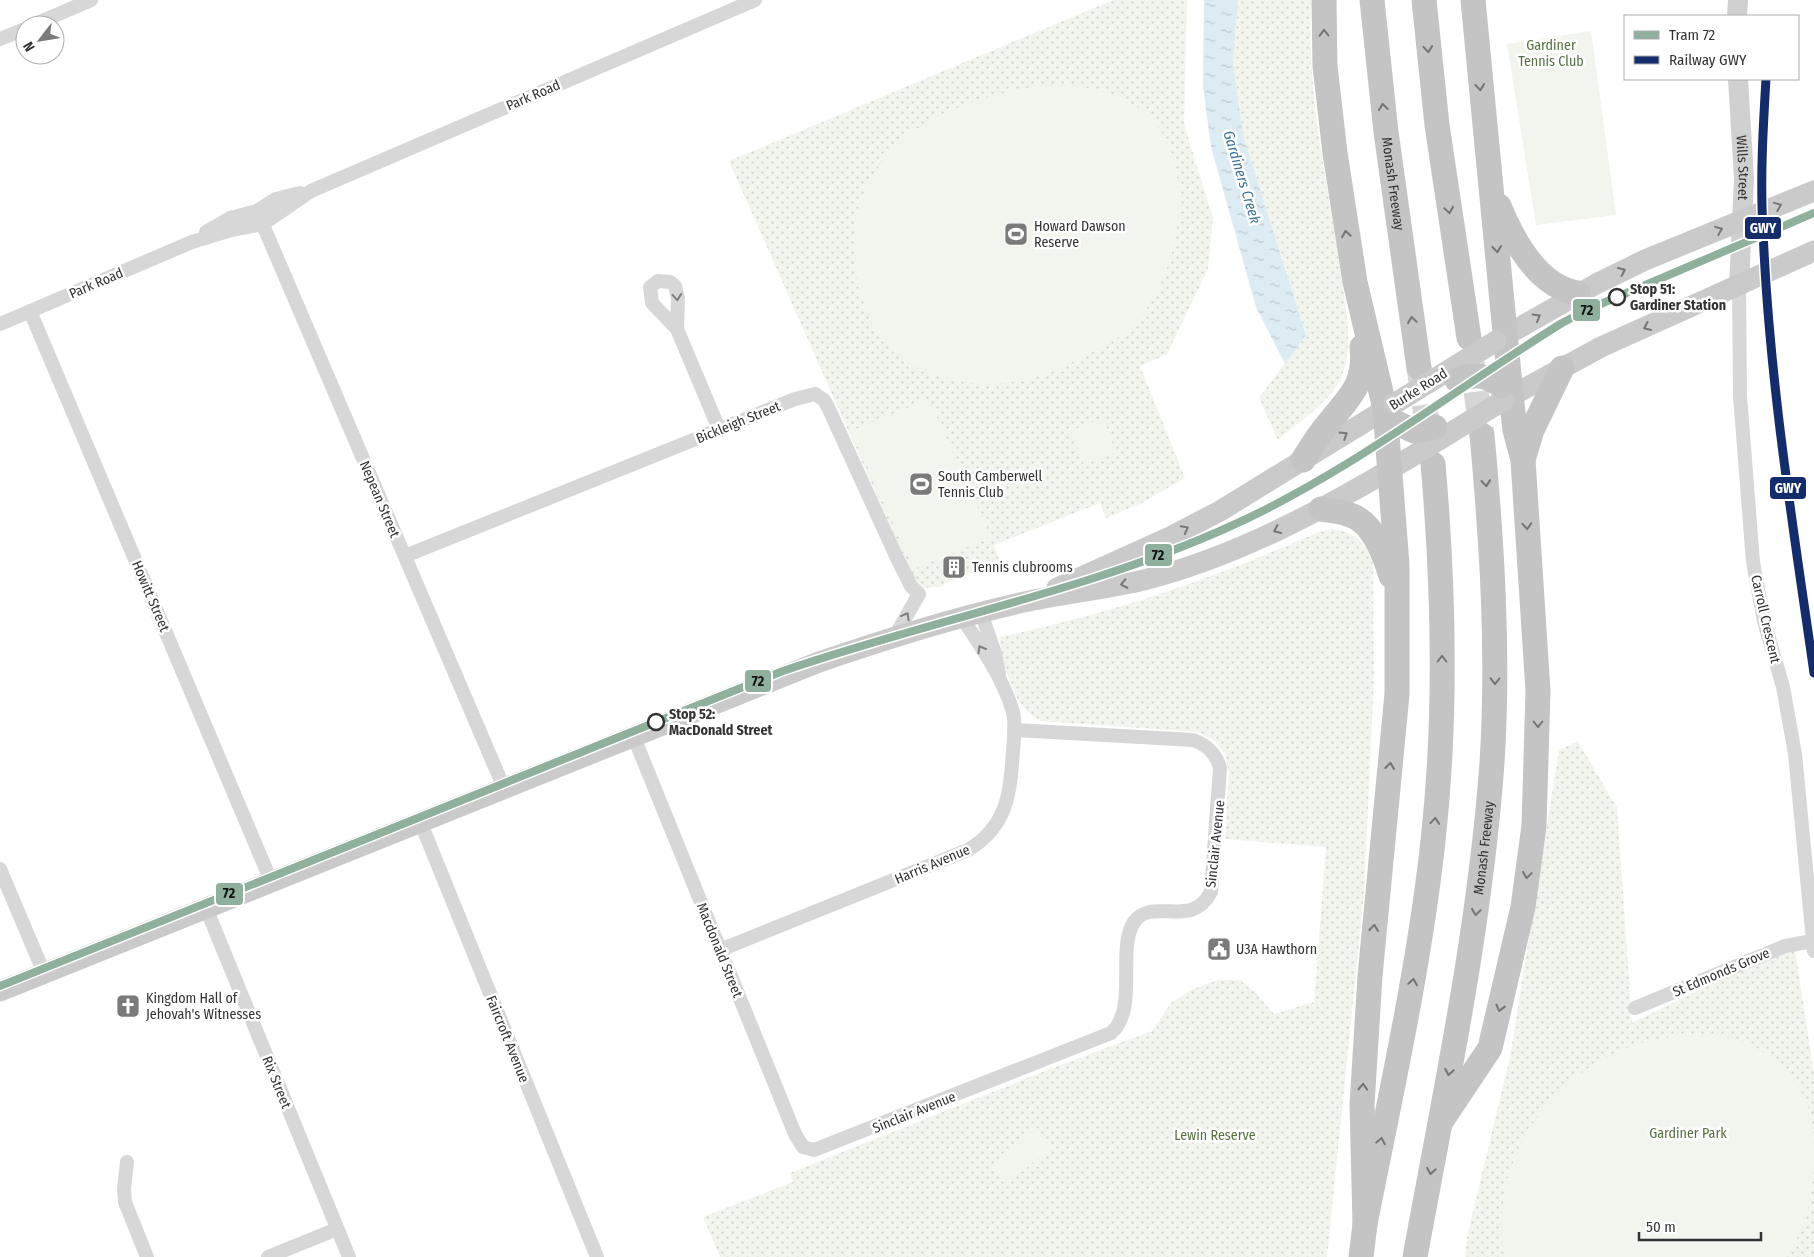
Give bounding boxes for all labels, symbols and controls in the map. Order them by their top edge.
north arrow [15,15,65,65]
legend [1624,15,1799,80]
text: Tram 72 [1669,26,1716,44]
one-way arrow [1319,29,1329,36]
park label: Gardiner Tennis Club [1518,37,1584,70]
text: N [20,38,39,54]
one-way arrow [1423,45,1434,53]
text: Railway GWY [1669,51,1747,69]
street label: Park Road [504,76,563,114]
one-way arrow [1474,83,1485,91]
one-way arrow [1378,102,1389,110]
water label: Gardiners Creek [1219,128,1265,226]
street label: Wills Street [1732,135,1752,201]
street label: Monash Freeway [1378,136,1408,232]
one-way arrow [1773,201,1782,212]
one-way arrow [1443,206,1454,214]
line badge: GWY [1744,216,1782,240]
place label: Howard Dawson Reserve [1034,218,1126,251]
text: GWY [1750,220,1777,237]
sports icon: Howard Dawson Reserve [1003,221,1029,247]
one-way arrow [1714,225,1722,235]
one-way arrow [1342,230,1352,239]
one-way arrow [1491,246,1502,254]
street label: Park Road [67,264,126,302]
one-way arrow [1617,267,1626,278]
place label: Stop 51: Gardiner Station [1630,281,1726,314]
marker: Stop 51: Gardiner Station [1608,288,1626,306]
one-way arrow [671,294,682,302]
line badge: 72 [1572,298,1601,322]
text: 72 [1581,302,1594,319]
one-way arrow [1531,313,1540,323]
one-way arrow [1408,315,1418,324]
one-way arrow [1643,321,1652,332]
street label: Burke Road [1386,365,1451,414]
street label: Bickleigh Street [694,398,783,447]
one-way arrow [1338,431,1347,441]
street label: Nepean Street [356,458,403,540]
place label: South Camberwell Tennis Club [938,468,1043,501]
sports icon: South Camberwell Tennis Club [908,471,934,497]
line badge: GWY [1769,476,1807,500]
one-way arrow [1480,480,1491,488]
text: GWY [1775,480,1802,497]
one-way arrow [1273,523,1282,533]
one-way arrow [1522,523,1533,531]
one-way arrow [1180,525,1189,535]
line badge: 72 [1144,543,1173,567]
text: 72 [1152,547,1165,564]
building icon: Tennis clubrooms [941,554,967,580]
street label: Howitt Street [128,558,173,635]
place label: Tennis clubrooms [972,559,1073,576]
street label: Carroll Crescent [1747,573,1784,665]
one-way arrow [1119,578,1128,589]
one-way arrow [900,612,910,621]
one-way arrow [977,645,987,654]
one-way arrow [1437,655,1448,663]
line badge: 72 [744,669,772,693]
text: 72 [752,673,765,690]
one-way arrow [1490,677,1500,685]
place label: Stop 52: MacDonald Street [669,706,774,739]
marker: Stop 52: MacDonald Street [647,713,665,731]
one-way arrow [1533,720,1543,728]
one-way arrow [1384,762,1395,770]
street label: Sinclair Avenue [1202,799,1229,889]
street label: Monash Freeway [1470,800,1498,896]
one-way arrow [1429,817,1440,825]
street label: Harris Avenue [892,841,972,888]
one-way arrow [1523,870,1533,879]
line badge: 72 [215,882,244,906]
text: 72 [223,885,236,902]
street label: Macdonald Street [693,900,746,1000]
one-way arrow [1471,908,1481,916]
one-way arrow [1368,923,1379,931]
public building icon: U3A Hawthorn [1206,936,1232,962]
place label: U3A Hawthorn [1236,941,1317,958]
street label: St Edmonds Grove [1670,944,1772,1001]
one-way arrow [1407,978,1417,986]
place label: Kingdom Hall of Jehovah's Witnesses [146,990,261,1023]
church icon: Kingdom Hall of Jehovah's Witnesses [115,993,141,1019]
street label: Faircroft Avenue [482,993,533,1085]
one-way arrow [1495,1004,1506,1012]
street label: Rix Street [258,1053,295,1111]
one-way arrow [1444,1068,1455,1077]
one-way arrow [1358,1083,1369,1091]
street label: Sinclair Avenue [870,1088,958,1137]
park label: Gardiner Park [1649,1125,1727,1142]
park label: Lewin Reserve [1174,1127,1256,1144]
one-way arrow [1376,1137,1386,1146]
one-way arrow [1427,1166,1437,1175]
scale bar [1639,1210,1762,1242]
text: 50 m [1646,1218,1676,1236]

